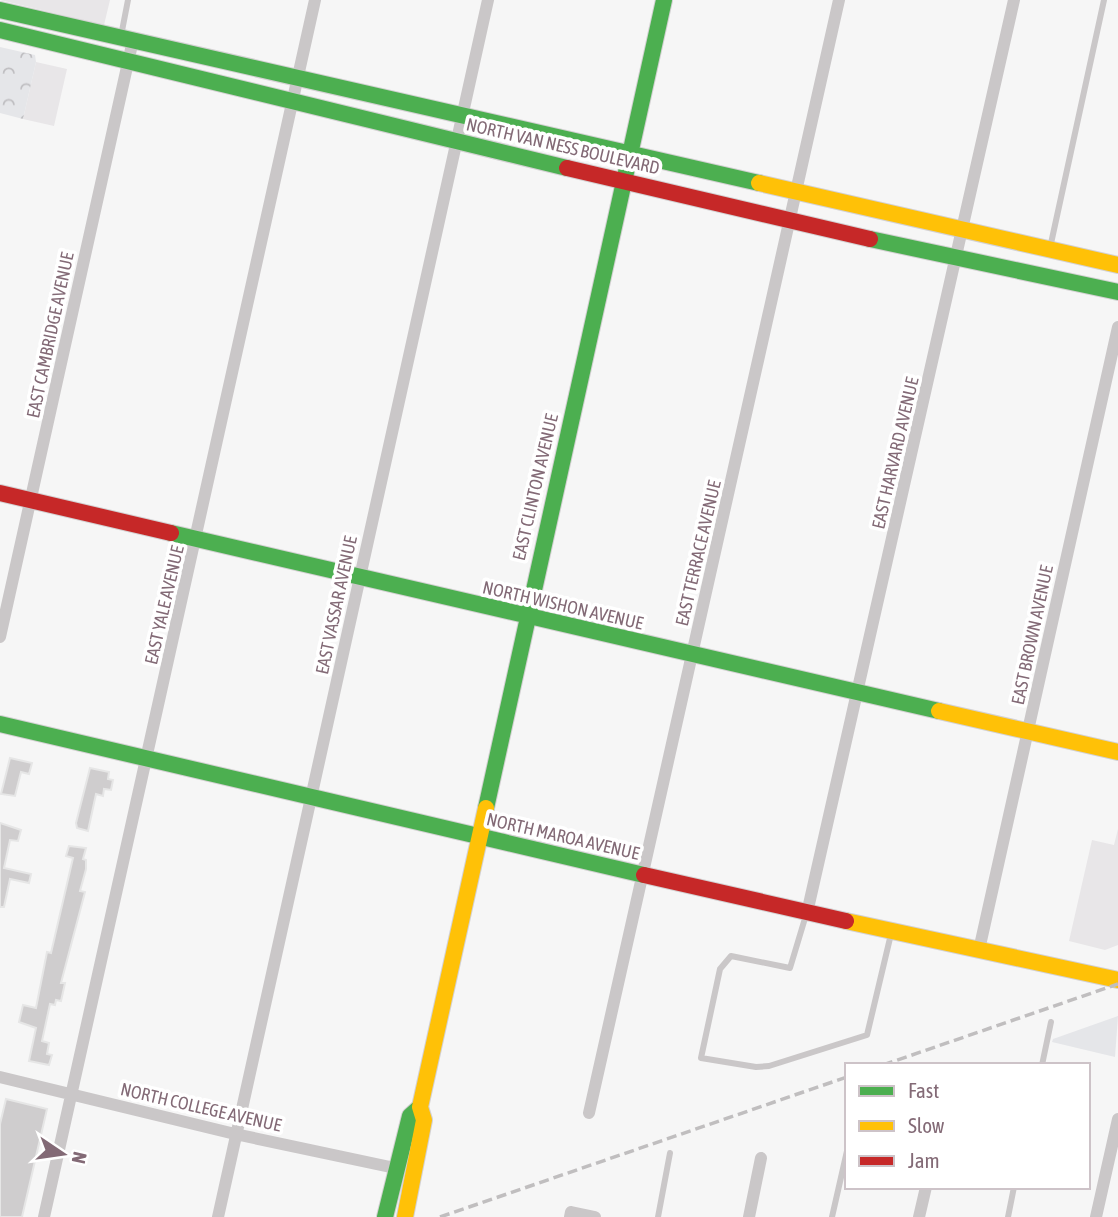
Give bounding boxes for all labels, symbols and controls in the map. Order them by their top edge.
street label: NORTH VAN NESS BOULEVARD [464,114,662,178]
street label: EAST CAMBRIDGE AVENUE [22,250,78,420]
street label: EAST HARVARD AVENUE [867,375,923,531]
street label: EAST CLINTON AVENUE [508,411,562,562]
street label: EAST TERRACE AVENUE [671,478,725,628]
street label: EAST VASSAR AVENUE [311,534,361,676]
street label: EAST YALE AVENUE [140,543,188,666]
street label: EAST BROWN AVENUE [1007,563,1057,707]
street label: NORTH WISHON AVENUE [481,576,646,634]
street label: NORTH MAROA AVENUE [484,808,642,864]
legend [845,1063,1090,1189]
street label: NORTH COLLEGE AVENUE [119,1078,284,1136]
text: Fast [908,1078,939,1102]
text: Slow [908,1113,945,1137]
north arrow [28,1119,98,1189]
text: Jam [908,1148,940,1172]
text: N [68,1150,92,1166]

